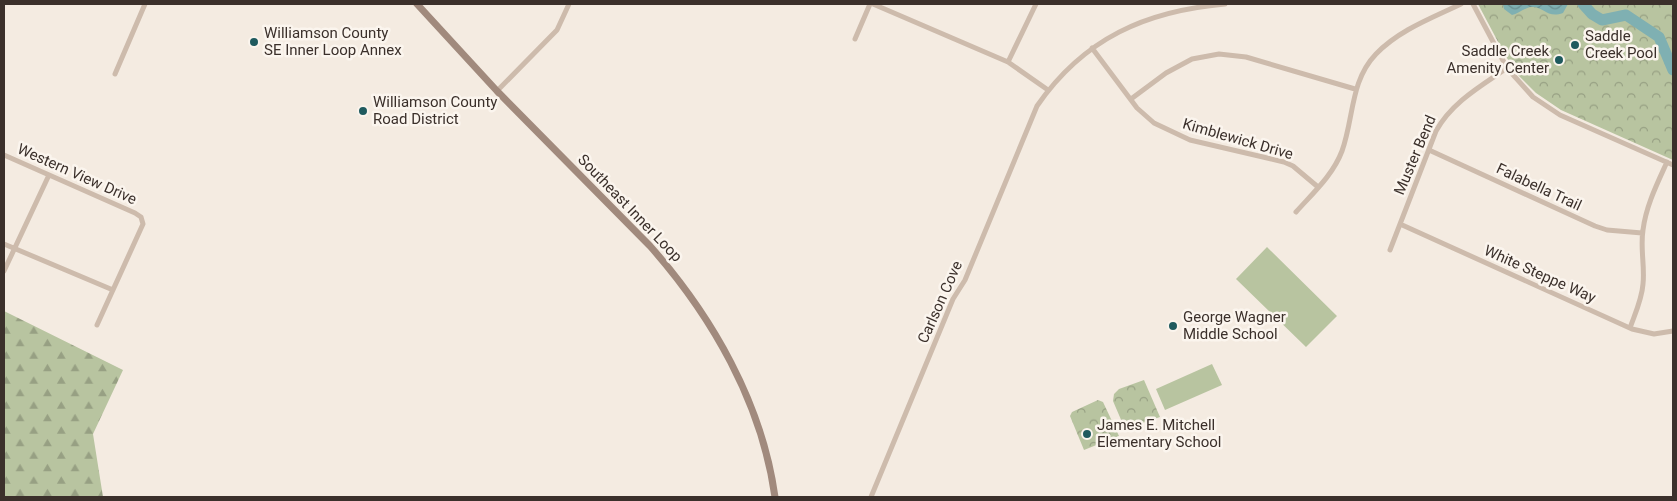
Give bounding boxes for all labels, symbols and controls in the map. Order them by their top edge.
place label: Williamson County SE Inner Loop Annex [264,24,402,59]
place label: Saddle Creek Pool [1585,27,1657,62]
marker: Williamson County SE Inner Loop Annex [248,36,260,48]
marker: Saddle Creek Pool [1569,39,1581,51]
place label: Saddle Creek Amenity Center [1447,42,1549,77]
marker: Saddle Creek Amenity Center [1553,54,1565,66]
place label: Williamson County Road District [373,93,497,128]
marker: Williamson County Road District [357,105,369,117]
street label: Muster Bend [1390,112,1440,198]
street label: Kimblewick Drive [1181,115,1295,163]
street label: Western View Drive [15,140,139,208]
street label: Southeast Inner Loop [574,151,686,265]
street label: Falabella Trail [1494,159,1584,215]
street label: White Steppe Way [1481,241,1599,307]
street label: Carlson Cove [914,258,966,346]
place label: George Wagner Middle School [1183,308,1286,343]
marker: George Wagner Middle School [1167,320,1179,332]
place label: James E. Mitchell Elementary School [1097,416,1221,451]
marker: James E. Mitchell Elementary School [1081,428,1093,440]

